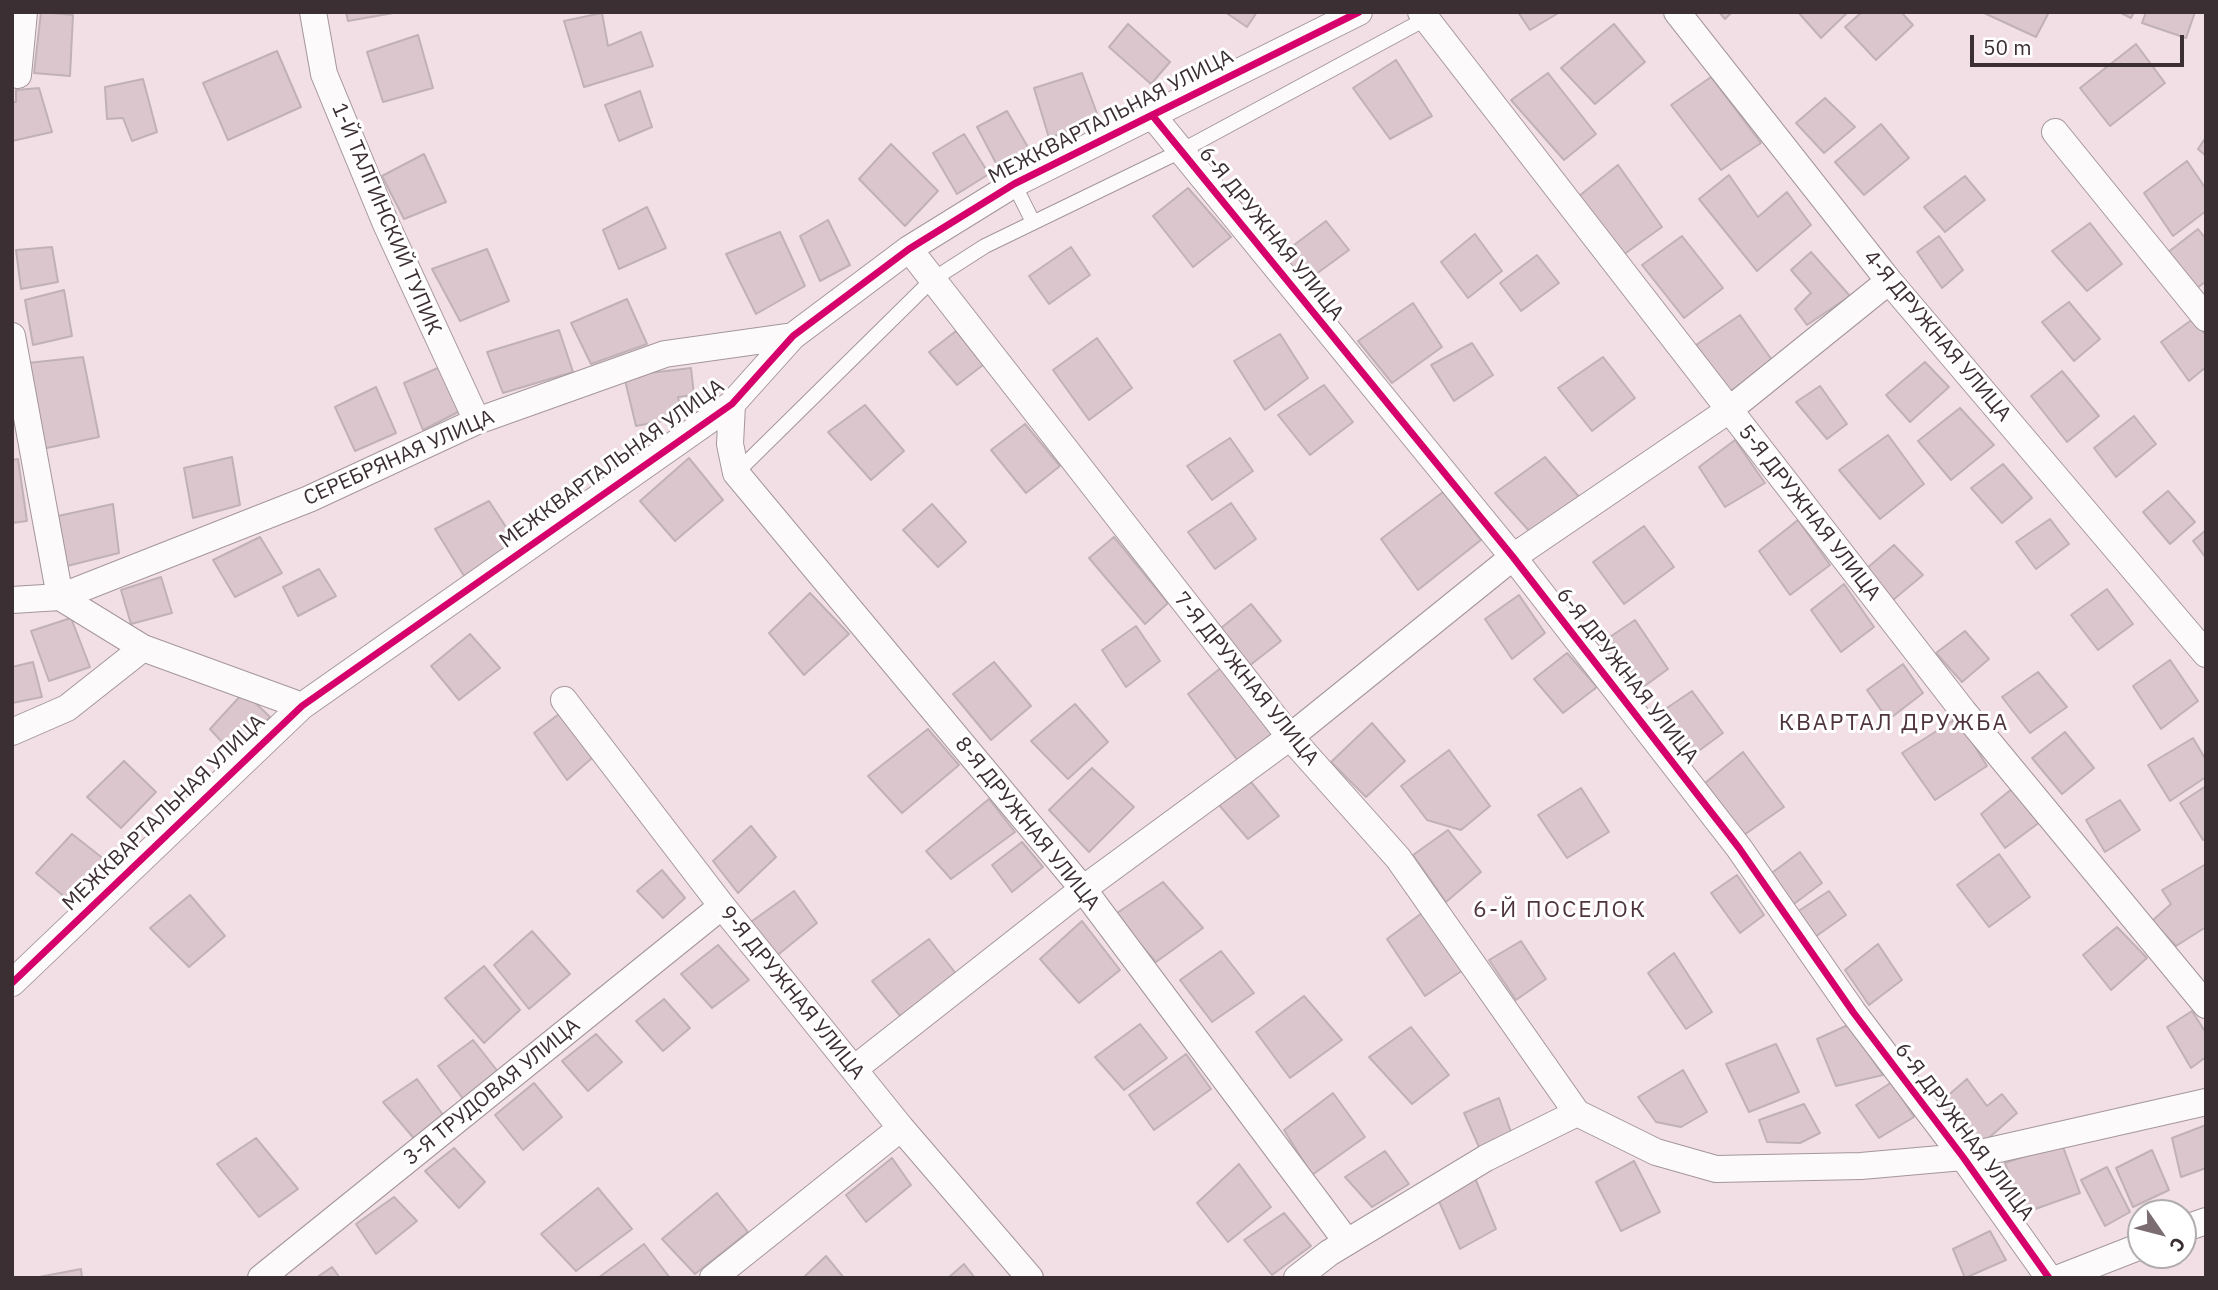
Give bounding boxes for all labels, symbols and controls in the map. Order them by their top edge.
scale bar [1973,21,2186,65]
text: 50 m [1983,33,2032,61]
street label: МЕЖКВАРТАЛЬНАЯ УЛИЦА [984,44,1238,190]
street label: 1-Й ТАЛГИНСКИЙ ТУПИК [326,99,446,339]
street label: 6-Я ДРУЖНАЯ УЛИЦА [1193,142,1349,326]
street label: 4-Я ДРУЖНАЯ УЛИЦА [1858,245,2016,427]
street label: МЕЖКВАРТАЛЬНАЯ УЛИЦА [495,374,729,554]
street label: СЕРЕБРЯНАЯ УЛИЦА [300,405,498,511]
street label: 5-Я ДРУЖНАЯ УЛИЦА [1733,420,1885,606]
street label: 6-Я ДРУЖНАЯ УЛИЦА [1551,583,1703,769]
street label: 7-Я ДРУЖНАЯ УЛИЦА [1168,587,1324,771]
district label: КВАРТАЛ ДРУЖБА [1781,709,2007,737]
street label: МЕЖКВАРТАЛЬНАЯ УЛИЦА [58,710,270,916]
street label: 8-Я ДРУЖНАЯ УЛИЦА [949,732,1105,916]
district label: 6-Й ПОСЕЛОК [1474,896,1646,924]
street label: 9-Я ДРУЖНАЯ УЛИЦА [714,901,870,1085]
street label: 3-Я ТРУДОВАЯ УЛИЦА [399,1013,585,1171]
street label: 6-Я ДРУЖНАЯ УЛИЦА [1889,1038,2039,1226]
north arrow [2127,1199,2197,1269]
text: С [2164,1233,2191,1257]

